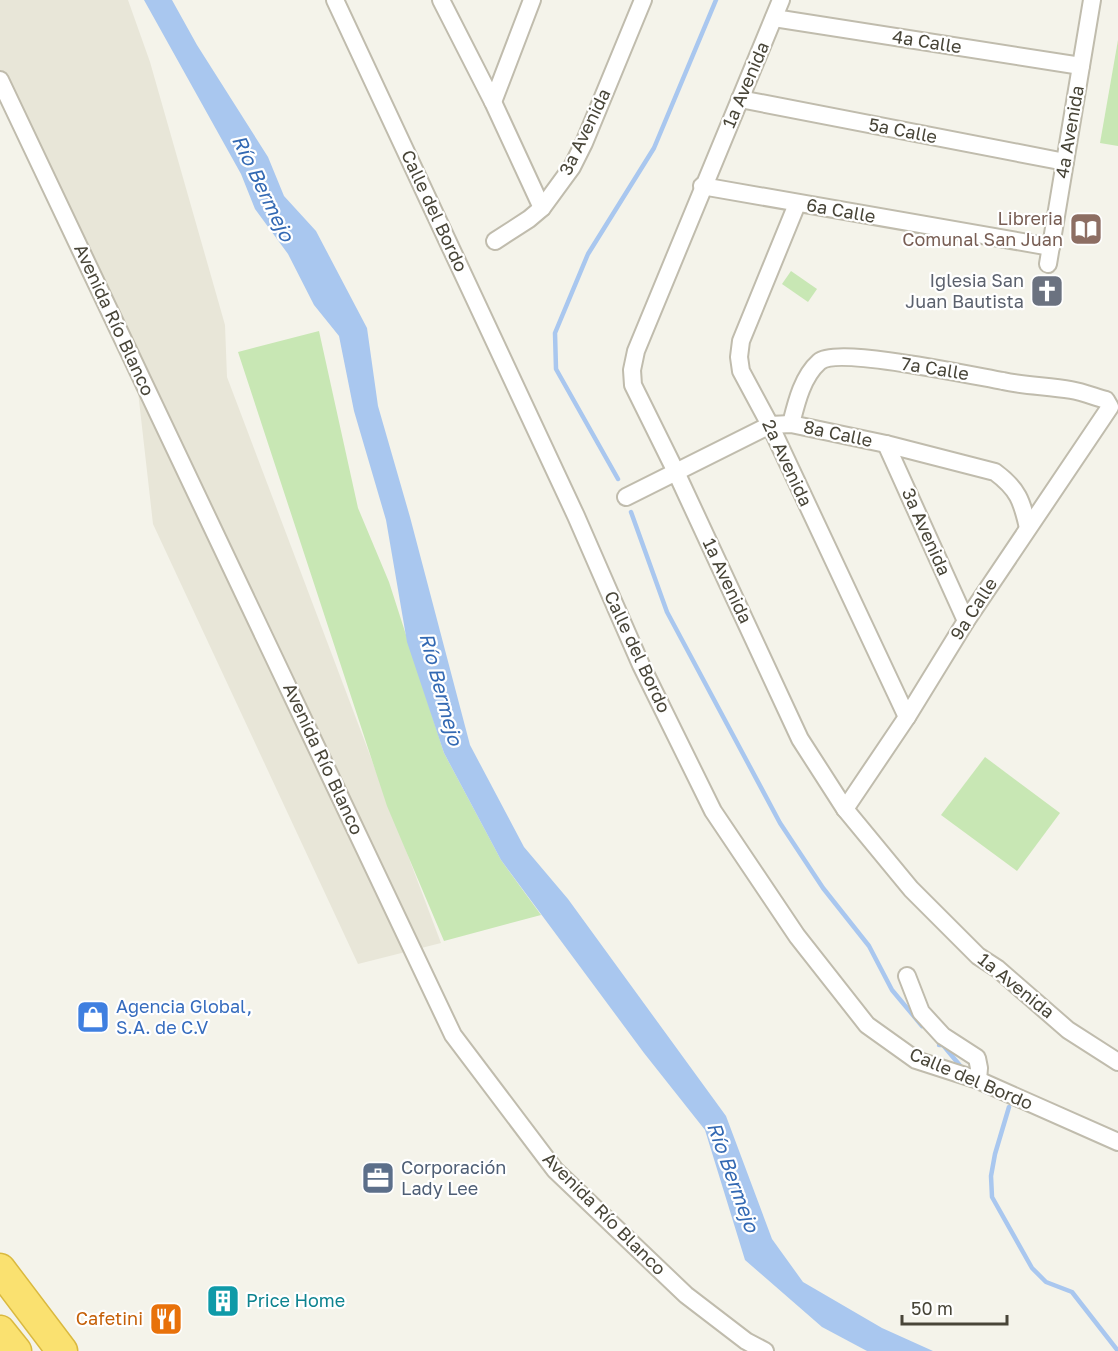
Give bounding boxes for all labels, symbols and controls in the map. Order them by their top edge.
street label: 4a Calle [891,25,963,57]
street label: 1a Avenida [717,38,773,131]
street label: 4a Avenida [1050,84,1088,180]
street label: 3a Avenida [554,85,614,178]
street label: 5a Calle [867,113,939,147]
water label: Río Bermejo [227,130,300,246]
street label: Calle del Bordo [397,146,473,275]
street label: 6a Calle [805,193,877,227]
place label: Libreria Comunal San Juan [902,207,1063,250]
library icon: Libreria Comunal San Juan [1068,211,1104,247]
street label: Avenida Río Blanco [70,240,160,399]
place label: Iglesia San Juan Bautista [905,269,1024,312]
church icon: Iglesia San Juan Bautista [1029,273,1065,309]
street label: 7a Calle [900,352,971,384]
street label: 8a Calle [802,415,875,451]
street label: 2a Avenida [758,416,818,510]
street label: 3a Avenida [898,484,956,579]
street label: 1a Avenida [699,534,757,627]
street label: 9a Calle [945,573,1001,644]
street label: Calle del Bordo [600,587,676,716]
water label: Río Bermejo [414,630,469,749]
street label: Avenida Río Blanco [279,679,369,838]
street label: 1a Avenida [974,948,1059,1023]
place label: Agencia Global, S.A. de C.V [116,995,252,1038]
shop icon: Agencia Global, S.A. de C.V [75,999,111,1035]
street label: Calle del Bordo [906,1042,1036,1114]
water label: Río Bermejo [702,1118,765,1236]
street label: Avenida Río Blanco [539,1147,671,1279]
place label: Corporación Lady Lee [401,1156,506,1199]
office icon: Corporación Lady Lee [360,1160,396,1196]
building icon: Price Home [205,1283,241,1319]
scale bar [902,1288,1007,1326]
place label: Price Home [246,1289,345,1311]
text: 50 m [911,1297,953,1319]
restaurant icon: Cafetini [148,1301,184,1337]
place label: Cafetini [76,1307,143,1329]

